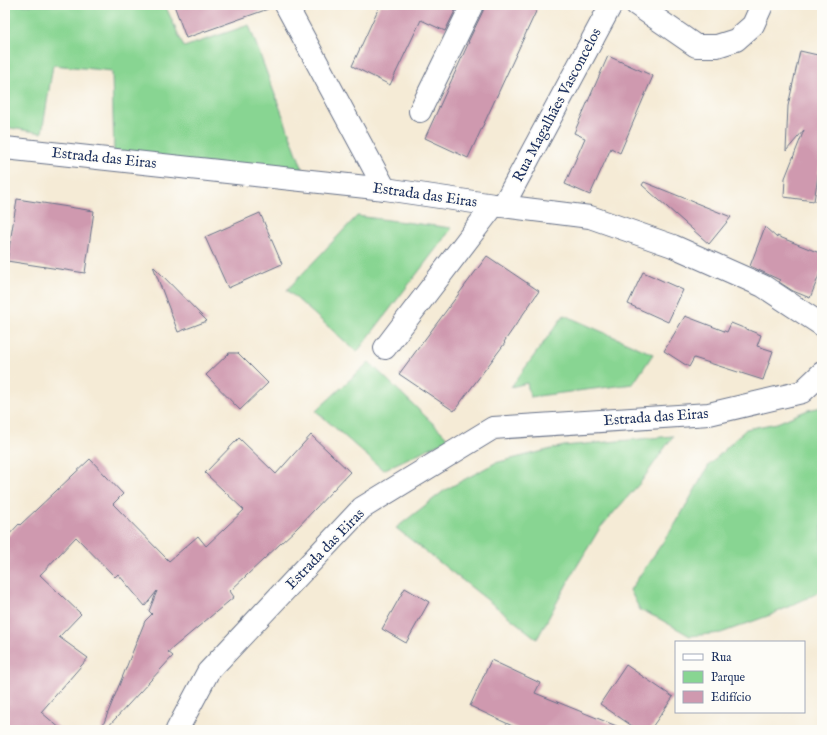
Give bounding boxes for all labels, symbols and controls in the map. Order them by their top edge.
street label: Rua Magalhães Vasconcelos [508,25,606,185]
street label: Estrada das Eiras [51,143,157,173]
street label: Estrada das Eiras [372,178,478,212]
street label: Estrada das Eiras [603,404,709,430]
street label: Estrada das Eiras [282,505,368,593]
legend [675,641,805,713]
text: Rua [711,650,732,665]
text: Parque [711,670,746,686]
text: Edifício [711,690,752,705]

